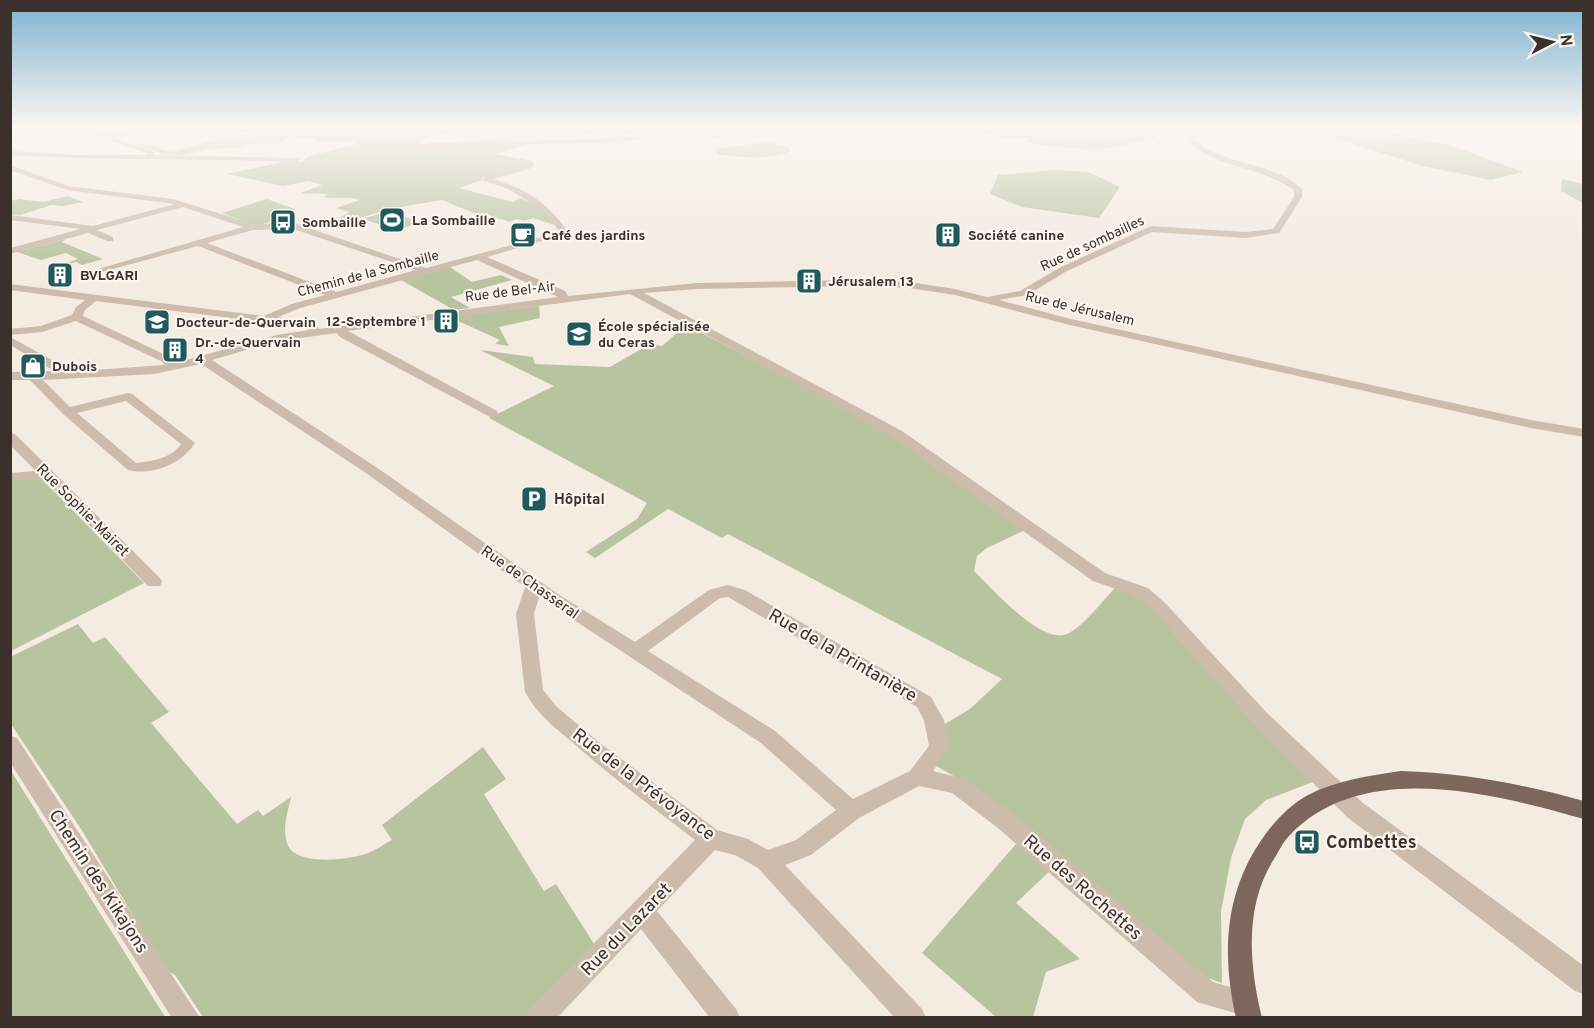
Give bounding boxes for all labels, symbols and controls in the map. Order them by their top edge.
north arrow [1522,12,1582,72]
text: N [1554,33,1576,47]
sports icon: La Sombaille [377,205,407,235]
bus stop icon: Sombaille [268,207,298,237]
place label: La Sombaille [412,213,496,230]
street label: Rue de sombailles [1038,213,1147,276]
place label: Sombaille [302,215,366,232]
cafe icon: Café des jardins [508,220,538,250]
building icon: Société canine [933,220,963,250]
place label: Café des jardins [542,228,646,245]
place label: Société canine [968,228,1064,245]
street label: Chemin de la Sombaille [296,247,441,302]
building icon: BVLGARI [45,260,75,290]
building icon: Jérusalem 13 [794,266,824,296]
place label: BVLGARI [80,268,138,285]
place label: Jérusalem 13 [828,274,914,291]
street label: Rue de Bel-Air [464,278,557,306]
street label: Rue de Jérusalem [1023,289,1136,330]
building icon: 12-Septembre 1 [431,306,461,336]
school or university icon: Docteur-de-Quervain [142,307,172,337]
place label: 12-Septembre 1 [326,314,426,331]
place label: Docteur-de-Quervain [176,315,316,332]
place label: École spécialisée du Ceras [598,318,710,352]
school or university icon: École spécialisée du Ceras [564,319,594,349]
building icon: Dr.-de-Quervain 4 [160,335,190,365]
place label: Dr.-de-Quervain 4 [195,335,301,368]
shop icon: Dubois [18,351,48,381]
place label: Dubois [52,359,97,376]
street label: Rue Sophie-Mairet [31,461,132,562]
parking icon: Hôpital [519,484,549,514]
place label: Hôpital [554,491,605,510]
street label: Rue de Chasseral [476,542,582,624]
street label: Rue de la Printanière [764,604,921,708]
street label: Rue de la Prévoyance [567,724,719,846]
street label: Chemin des Kikajons [43,805,153,958]
bus stop icon: Combettes [1292,827,1322,857]
street label: Rue des Rochettes [1018,830,1146,946]
place label: Combettes [1326,832,1417,855]
street label: Rue du Lazaret [577,878,677,982]

